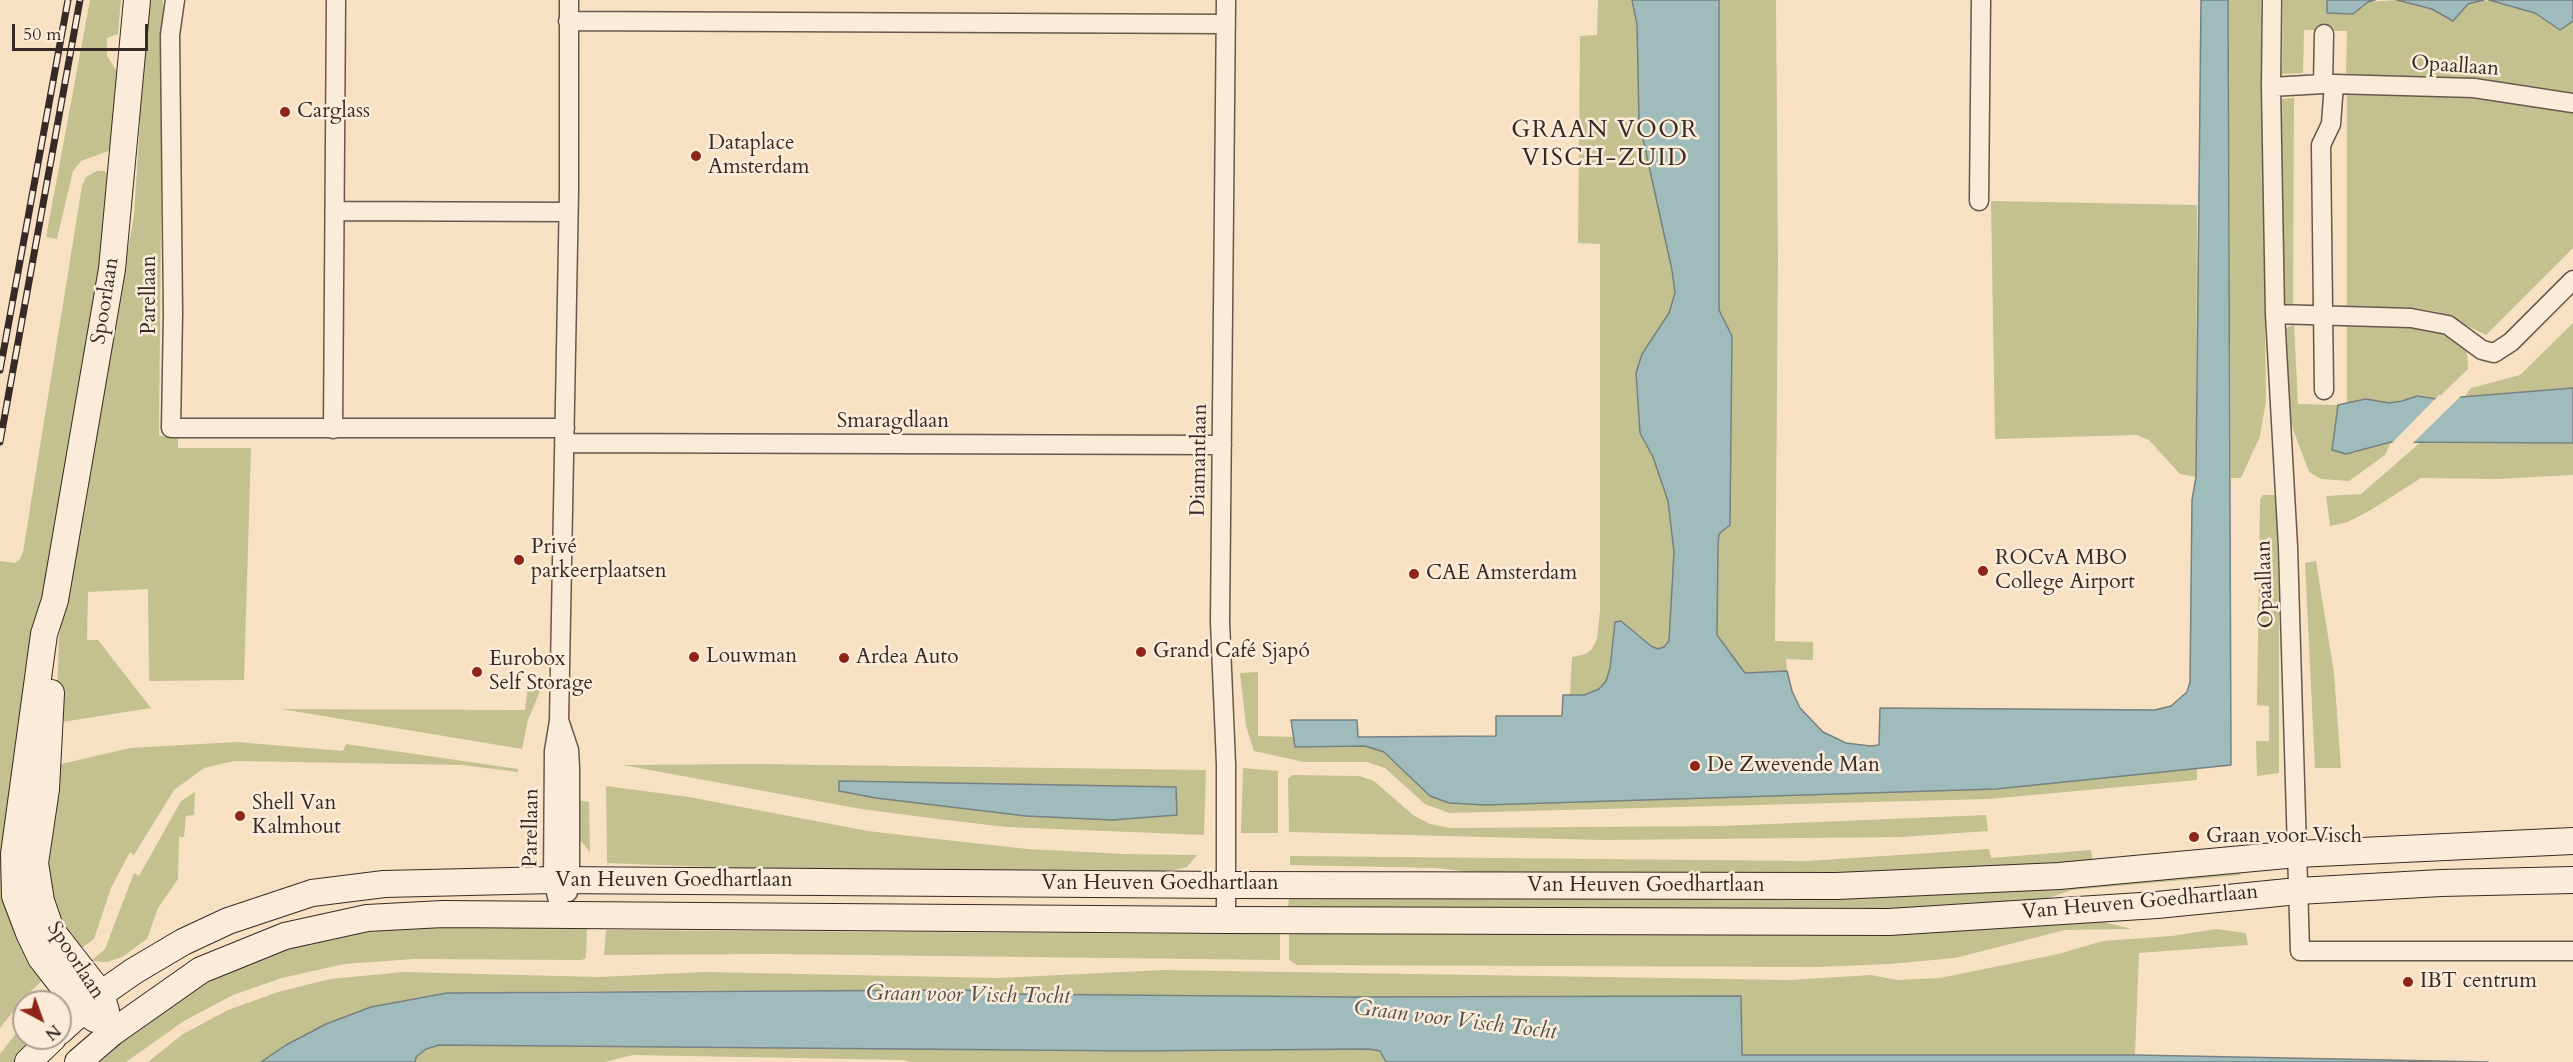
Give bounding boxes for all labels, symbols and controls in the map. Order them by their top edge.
scale bar [15,12,152,50]
text: 50 m [23,22,62,47]
street label: Opaallaan [2410,51,2500,83]
place label: Carglass [297,99,370,125]
marker: Carglass [278,105,292,119]
district label: GRAAN VOOR VISCH-ZUID [1511,117,1699,173]
place label: Dataplace Amsterdam [708,131,810,181]
marker: Dataplace Amsterdam [689,149,703,163]
street label: Parellaan [137,255,163,335]
street label: Spoorlaan [87,256,125,346]
street label: Diamantlaan [1186,403,1214,517]
street label: Smaragdlaan [837,409,949,435]
place label: Privé parkeerplaatsen [531,535,667,585]
street label: Opaallaan [2252,539,2280,629]
place label: ROCvA MBO College Airport [1995,546,2135,596]
marker: Privé parkeerplaatsen [512,553,526,567]
place label: CAE Amsterdam [1426,561,1577,587]
marker: ROCvA MBO College Airport [1976,564,1990,578]
marker: CAE Amsterdam [1407,567,1421,581]
place label: Grand Café Sjapó [1153,639,1310,665]
place label: Louwman [706,644,797,670]
place label: Ardea Auto [856,645,958,671]
marker: Grand Café Sjapó [1134,645,1148,659]
place label: Eurobox Self Storage [489,647,593,697]
marker: Louwman [687,650,701,664]
marker: Ardea Auto [837,651,851,665]
marker: Eurobox Self Storage [470,665,484,679]
place label: De Zwevende Man [1707,753,1880,779]
marker: De Zwevende Man [1688,759,1702,773]
street label: Parellaan [519,788,545,868]
place label: Shell Van Kalmhout [252,791,341,841]
marker: Shell Van Kalmhout [233,809,247,823]
place label: Graan voor Visch [2206,824,2362,850]
marker: Graan voor Visch [2187,830,2201,844]
street label: Van Heuven Goedhartlaan [555,868,793,894]
street label: Van Heuven Goedhartlaan [1041,871,1279,897]
street label: Van Heuven Goedhartlaan [1527,873,1765,899]
street label: Van Heuven Goedhartlaan [2021,880,2259,926]
street label: Spoorlaan [41,917,109,1005]
place label: IBT centrum [2420,969,2537,995]
marker: IBT centrum [2401,975,2415,989]
water label: Graan voor Visch Tocht [866,981,1070,1011]
north arrow [12,990,72,1050]
water label: Graan voor Visch Tocht [1352,995,1558,1047]
text: N [40,1019,65,1045]

